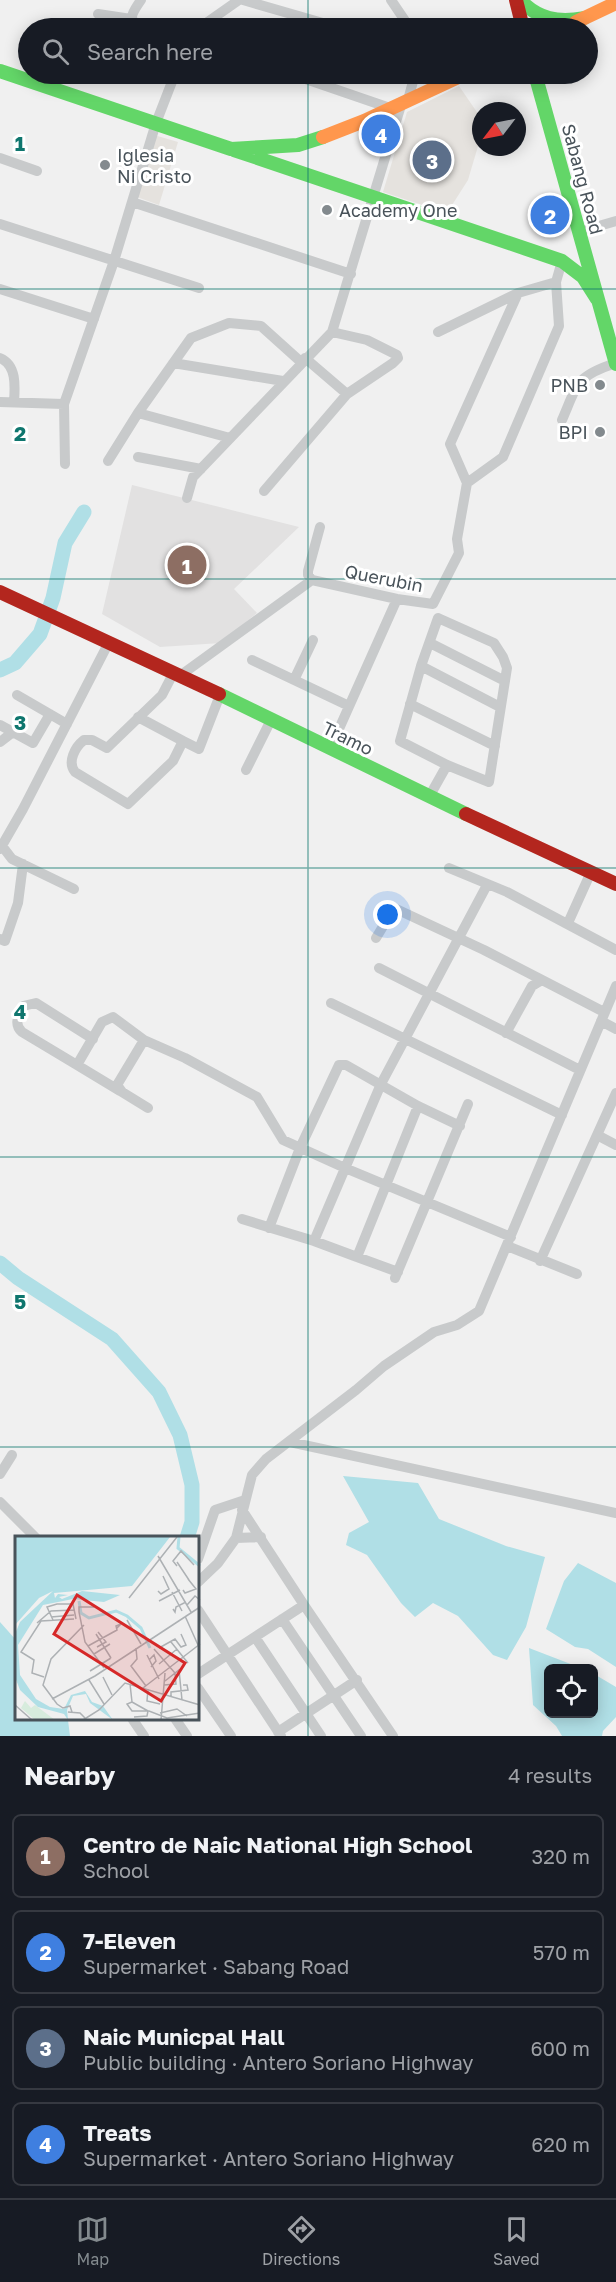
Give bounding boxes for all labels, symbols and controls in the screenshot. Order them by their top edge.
search box [18,18,598,84]
icon: search [39,35,72,68]
text: Search here [87,38,213,65]
north arrow [472,102,526,156]
pin: 4 [362,112,400,156]
street label: Sabang Road [558,121,608,237]
text: 1 [15,131,25,155]
pin: 3 [412,138,452,182]
place label: Iglesia Ni Cristo [117,144,192,187]
marker: Iglesia Ni Cristo [98,158,112,172]
pin: 2 [530,192,570,238]
place label: Academy One [339,199,457,221]
marker: Academy One [320,203,334,217]
place label: PNB [550,374,588,396]
marker: PNB [593,378,607,392]
text: 2 [14,421,26,445]
place label: BPI [558,421,588,443]
marker: BPI [593,425,607,439]
pin: 1 [168,542,207,588]
street label: Querubin [343,560,425,596]
text: 3 [14,710,26,734]
street label: Tramo [319,716,377,760]
your location [373,900,402,929]
text: 4 [14,999,26,1023]
text: 5 [14,1289,26,1313]
inset map [15,1536,200,1721]
map controls [544,1664,598,1718]
button: locate [544,1664,598,1718]
text: Nearby [24,1760,115,1791]
text: 4 results [508,1763,592,1787]
text: Centro de Naic National High School [83,1831,472,1858]
text: 1 [40,1844,51,1868]
text: 320 m [532,1844,590,1868]
text: School [83,1858,149,1882]
text: 7-Eleven [83,1927,176,1954]
text: 2 [39,1940,52,1964]
text: 570 m [533,1940,590,1964]
text: Supermarket · Sabang Road [83,1954,349,1978]
text: Naic Municpal Hall [83,2023,285,2050]
text: 3 [39,2036,52,2060]
text: 600 m [530,2036,590,2060]
text: Public building · Antero Soriano Highway [83,2050,474,2074]
text: Treats [83,2119,152,2146]
text: 4 [39,2132,52,2156]
text: 620 m [531,2132,590,2156]
text: Supermarket · Antero Soriano Highway [83,2146,454,2170]
tab: Map [76,2213,109,2269]
tab: Directions [262,2213,340,2269]
tab: Saved [493,2213,540,2269]

